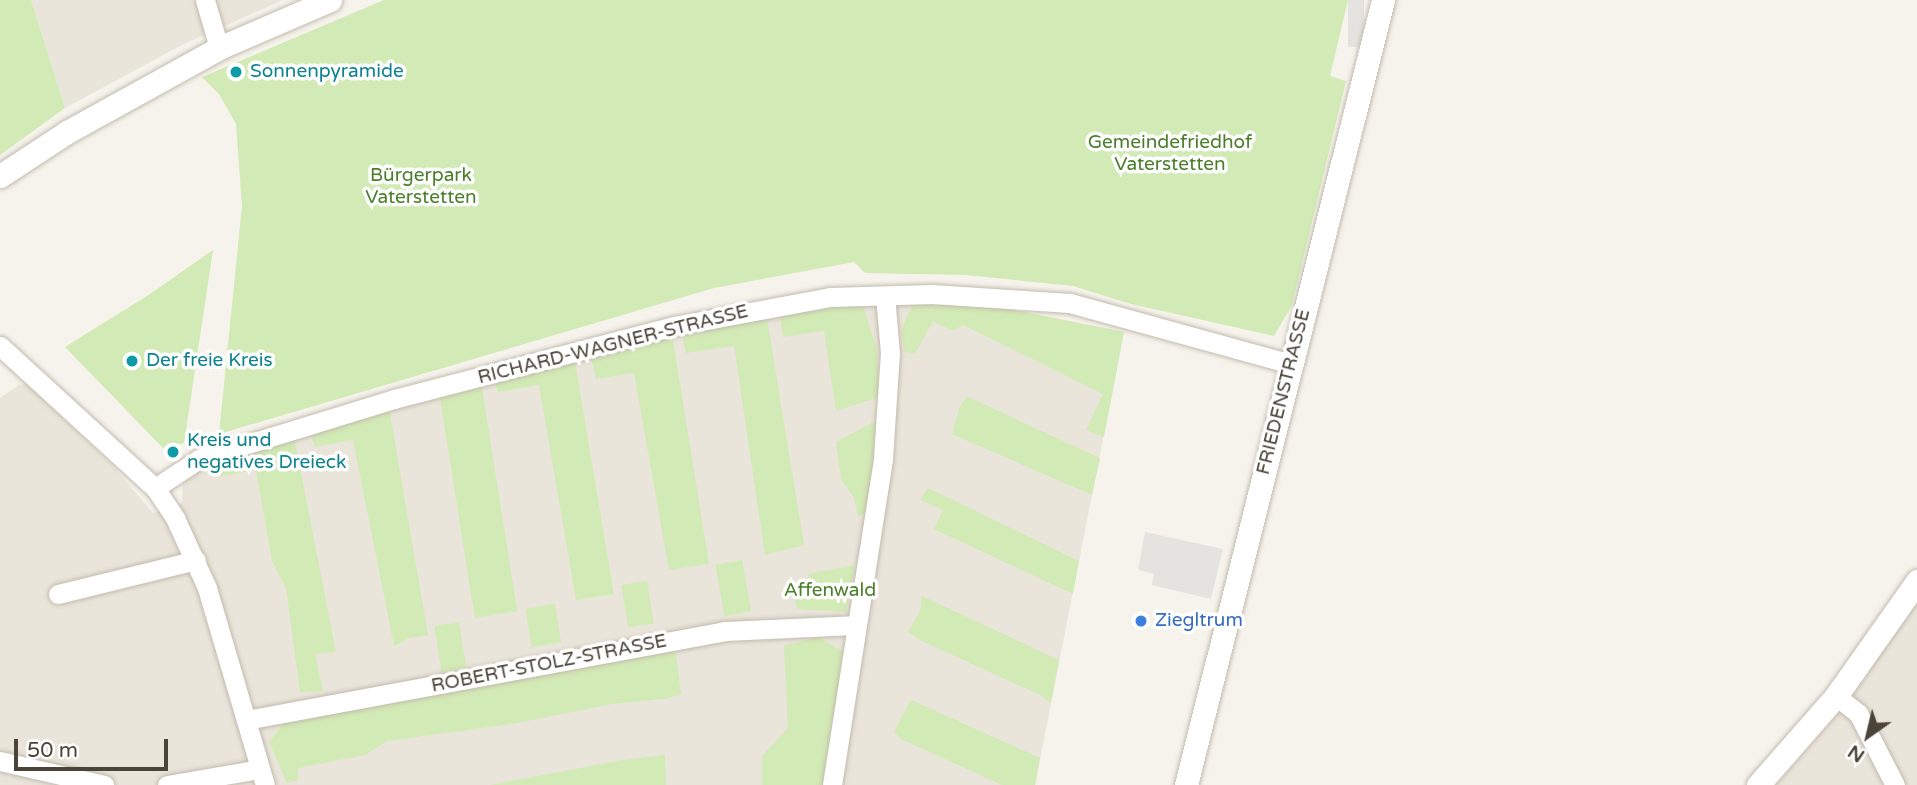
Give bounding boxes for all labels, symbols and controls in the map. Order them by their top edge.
place label: Sonnenpyramide [250,61,404,83]
marker: Sonnenpyramide [228,64,244,80]
park label: Gemeindefriedhof Vaterstetten [1088,132,1252,176]
park label: Bürgerpark Vaterstetten [365,165,477,209]
street label: RICHARD-WAGNER-STRASSE [475,300,751,390]
street label: FRIEDENSTRASSE [1252,307,1316,477]
place label: Der freie Kreis [146,350,273,372]
marker: Der freie Kreis [124,353,140,369]
place label: Kreis und negatives Dreieck [187,430,346,474]
marker: Kreis und negatives Dreieck [165,444,181,460]
park label: Affenwald [784,580,876,602]
place label: Ziegltrum [1155,610,1243,632]
marker: Ziegltrum [1133,613,1149,629]
street label: ROBERT-STOLZ-STRASSE [429,630,669,698]
north arrow [1833,701,1903,771]
scale bar [18,726,172,770]
text: 50 m [27,738,78,763]
text: N [1844,740,1869,767]

